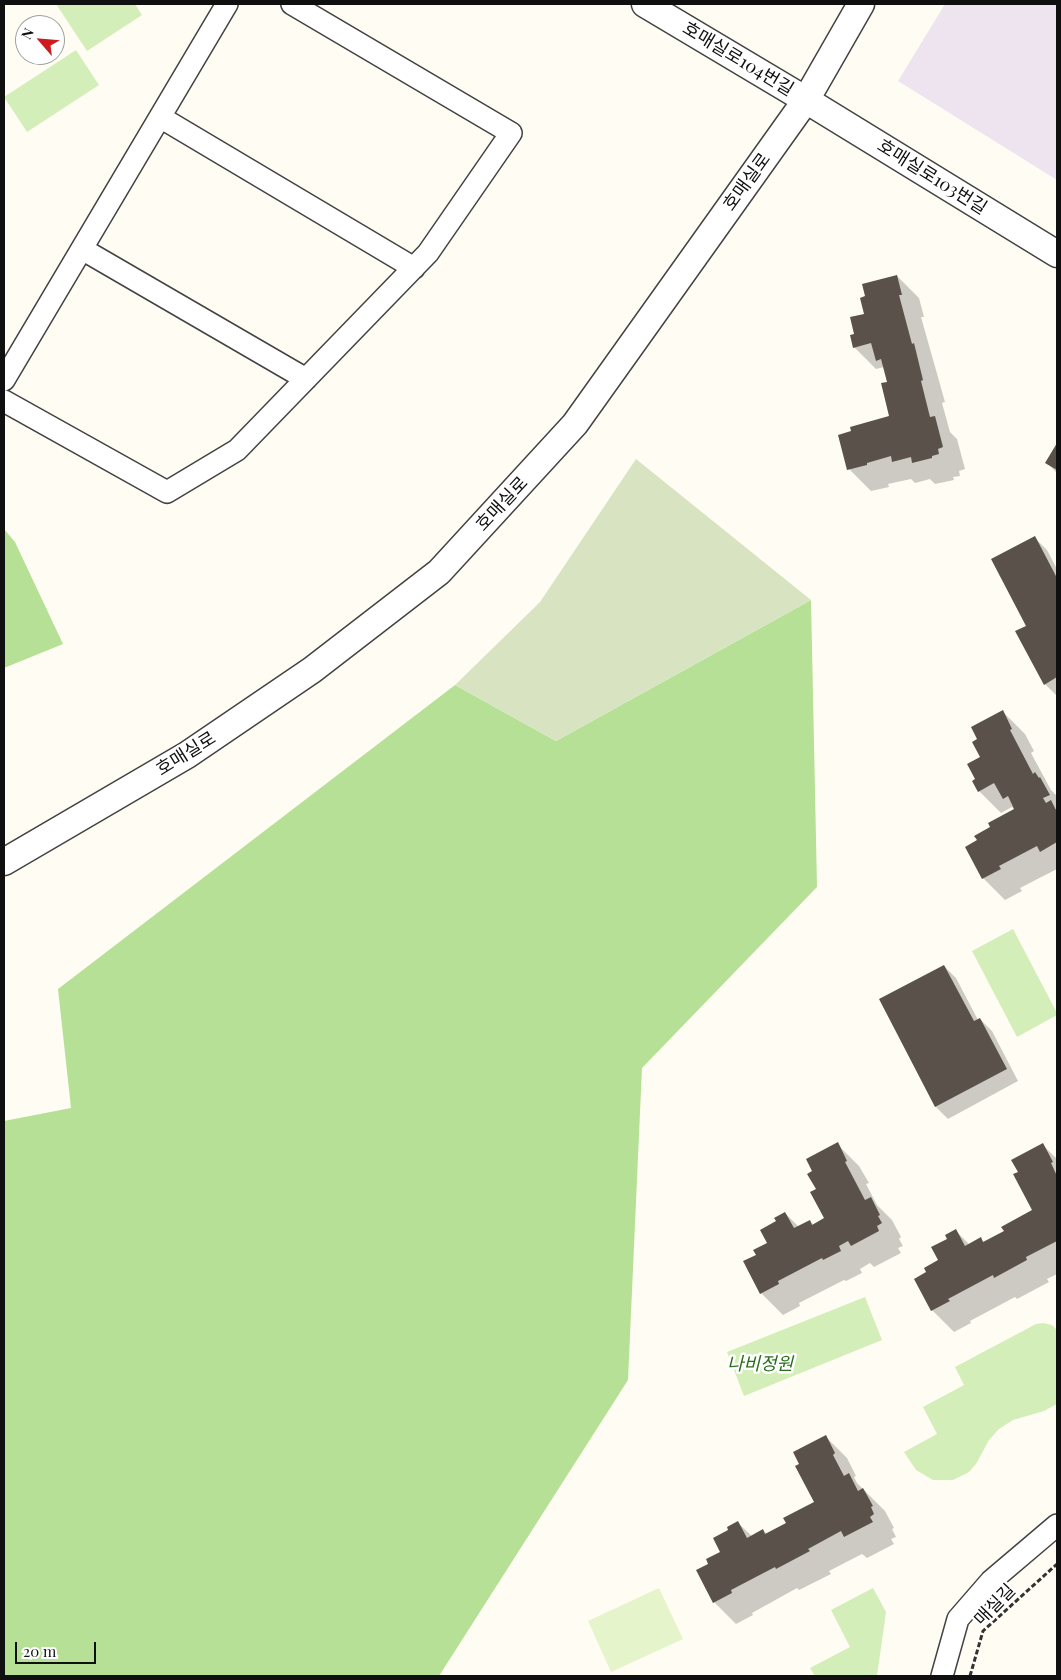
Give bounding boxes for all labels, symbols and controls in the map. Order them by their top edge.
north arrow [15,15,65,65]
street label: 호매실로104번길 [679,17,797,101]
text: N [16,25,38,42]
street label: 호매실로103번길 [873,135,991,219]
street label: 호매실로 [719,149,775,215]
street label: 호매실로 [472,472,532,536]
street label: 호매실로 [152,727,220,781]
park label: 나비정원 [727,1353,793,1375]
street label: 매실길 [970,1580,1020,1630]
scale bar [18,1632,99,1664]
text: 20 m [23,1641,56,1661]

